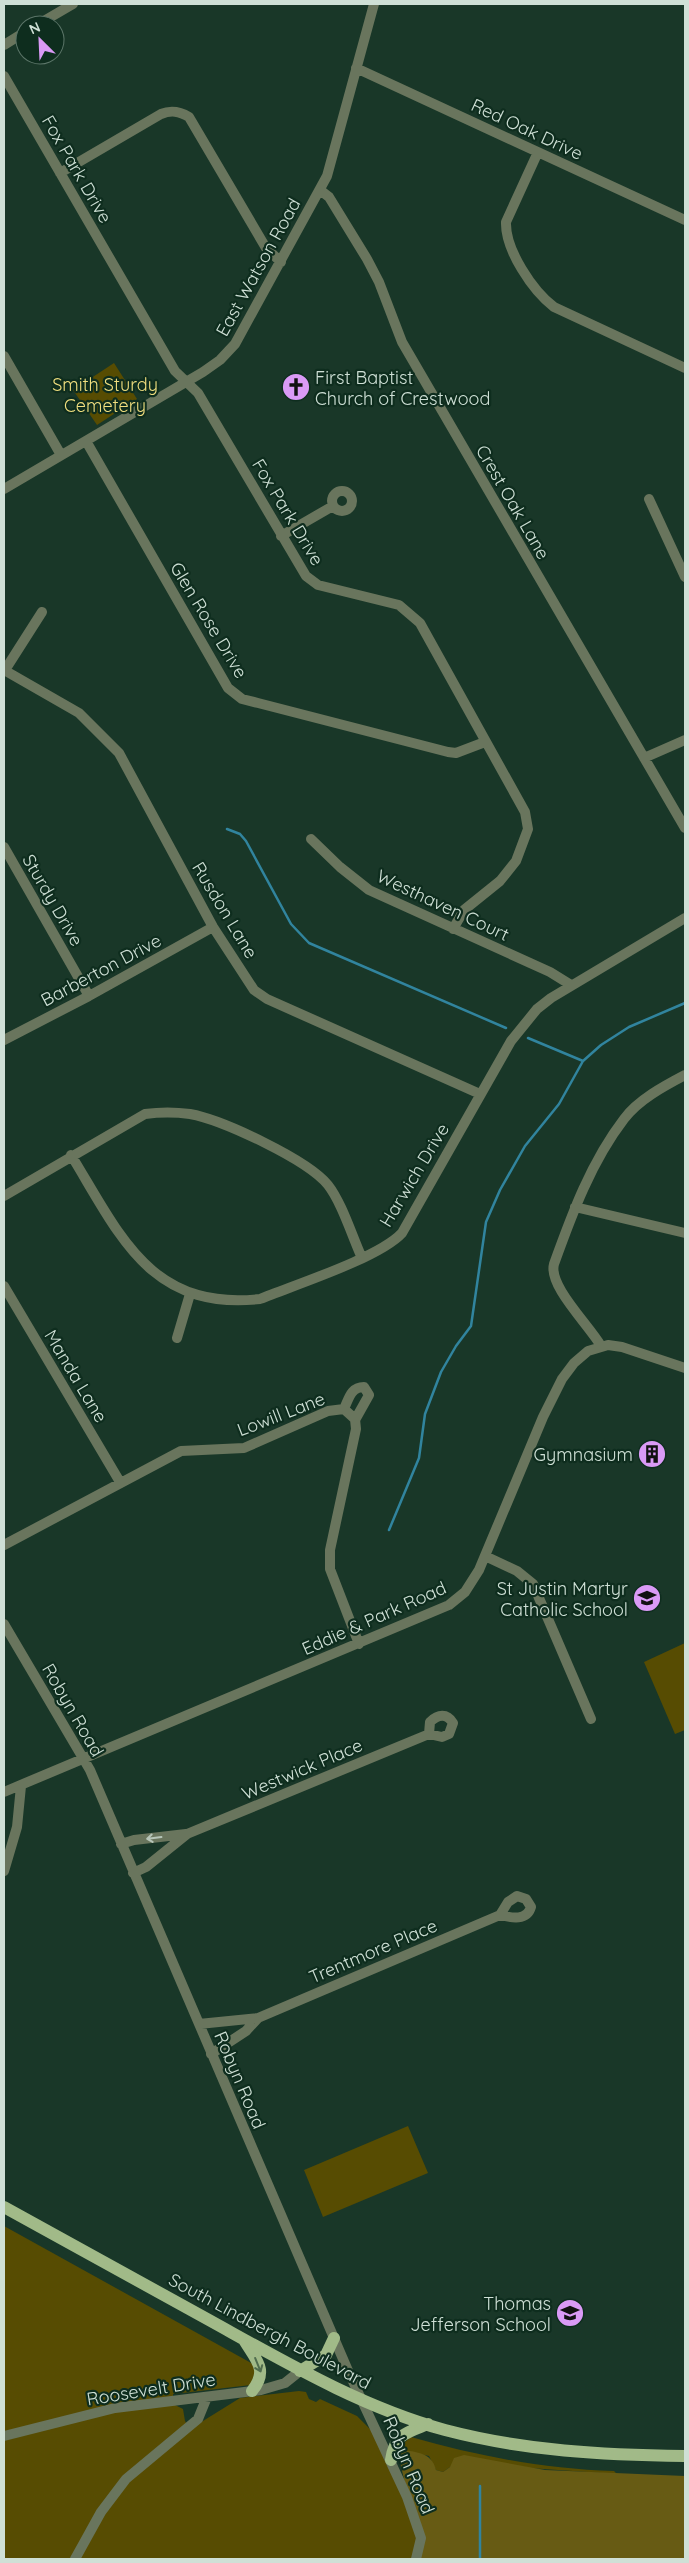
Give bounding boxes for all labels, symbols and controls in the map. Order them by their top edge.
north arrow [15,15,65,65]
text: N [26,18,43,38]
street label: Red Oak Drive [468,93,586,165]
street label: Fox Park Drive [37,111,117,227]
street label: East Watson Road [210,194,306,340]
place label: First Baptist Church of Crestwood [315,366,490,410]
church icon: First Baptist Church of Crestwood [281,372,311,402]
park label: Smith Sturdy Cemetery [52,373,158,417]
street label: Crest Oak Lane [471,441,555,563]
street label: Fox Park Drive [247,454,329,570]
street label: Glen Rose Drive [165,558,253,682]
street label: Sturdy Drive [17,850,89,950]
street label: Rusdon Lane [187,857,263,963]
street label: Westhaven Court [373,864,513,946]
street label: Barberton Drive [37,929,165,1011]
street label: Harwich Drive [374,1119,454,1231]
street label: Manda Lane [39,1326,113,1426]
street label: Lowill Lane [234,1387,328,1441]
building icon: Gymnasium [637,1439,667,1469]
place label: Gymnasium [534,1443,633,1466]
street label: Eddie & Park Road [298,1576,450,1660]
place label: St Justin Martyr Catholic School [497,1577,628,1621]
school or university icon: St Justin Martyr Catholic School [632,1583,662,1613]
street label: Robyn Road [37,1659,109,1761]
street label: Westwick Place [238,1733,366,1805]
one-way arrow [146,1833,162,1843]
street label: Trentmore Place [305,1914,441,1988]
street label: Robyn Road [209,2028,271,2132]
street label: South Lindbergh Boulevard [165,2268,375,2394]
place label: Thomas Jefferson School [410,2292,551,2336]
school or university icon: Thomas Jefferson School [555,2298,585,2328]
one-way arrow [254,2357,263,2372]
street label: Roosevelt Drive [85,2367,217,2411]
street label: Robyn Road [378,2413,440,2517]

